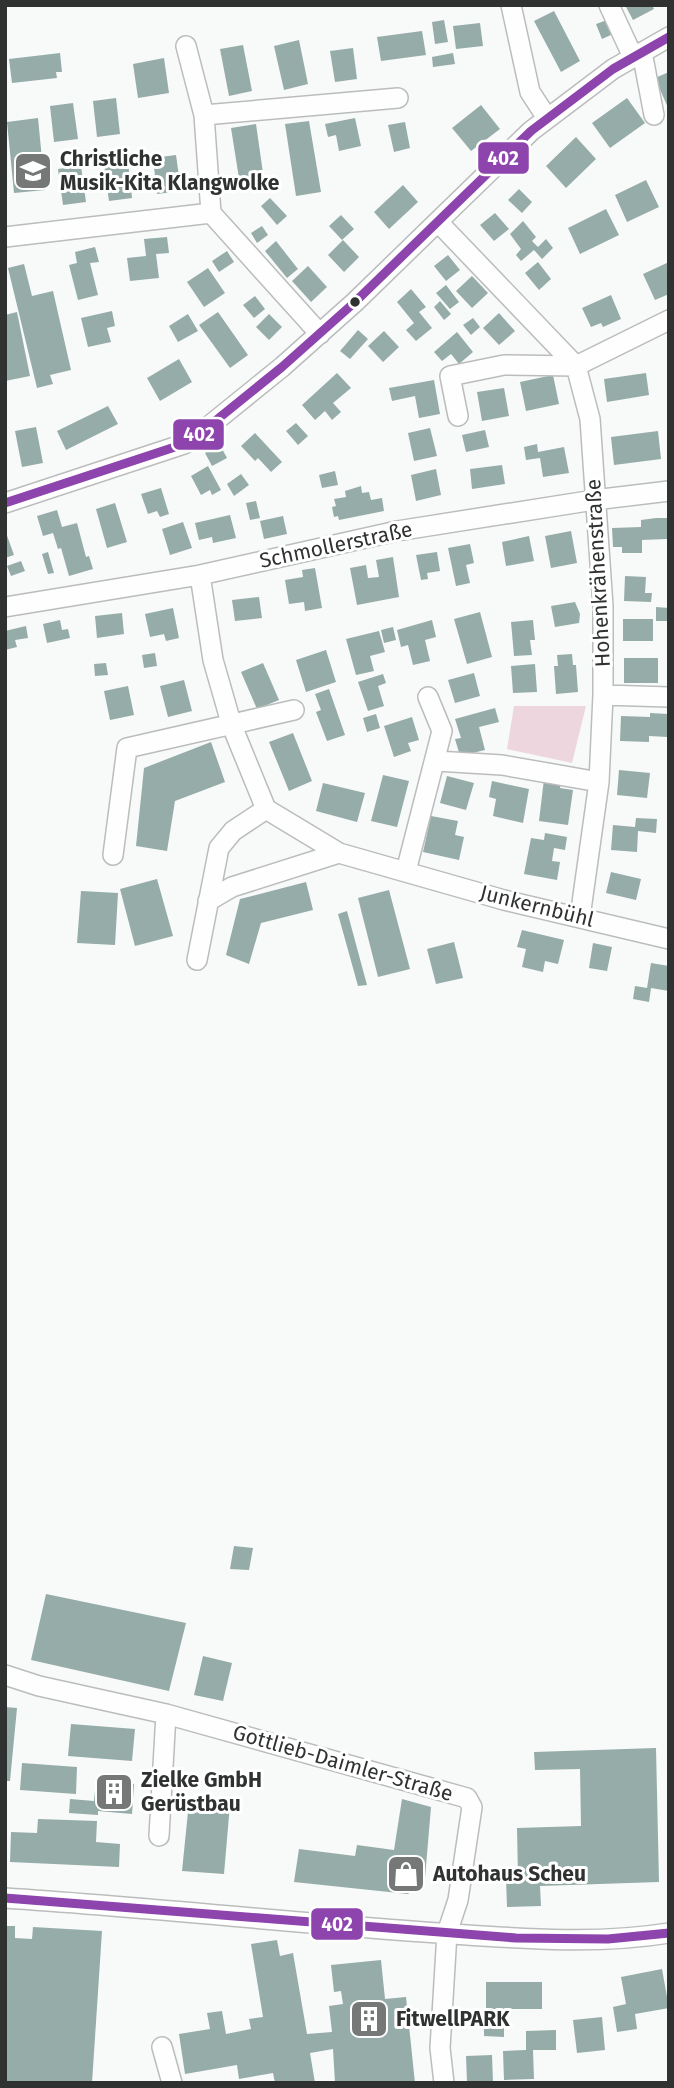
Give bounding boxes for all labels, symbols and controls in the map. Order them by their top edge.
line badge: 402 [477,141,530,175]
place label: Christliche Musik-Kita Klangwolke [60,146,280,196]
text: 402 [487,147,519,170]
school or university icon: Christliche Musik-Kita Klangwolke [12,150,54,192]
unlabelled marker [348,295,362,309]
line badge: 402 [172,418,225,451]
text: 402 [183,423,215,446]
street label: Hohenkrähenstraße [580,478,616,668]
street label: Schmollerstraße [257,516,415,574]
street label: Junkernbühl [477,879,597,933]
street label: Gottlieb-Daimler-Straße [230,1719,456,1807]
place label: Zielke GmbH Gerüstbau [141,1767,262,1817]
building icon: Zielke GmbH Gerüstbau [93,1771,135,1813]
shop icon: Autohaus Scheu [385,1853,427,1895]
place label: Autohaus Scheu [432,1861,586,1887]
line badge: 402 [310,1907,364,1941]
text: 402 [321,1913,353,1936]
building icon: FitwellPARK [348,1998,390,2040]
place label: FitwellPARK [396,2006,510,2032]

